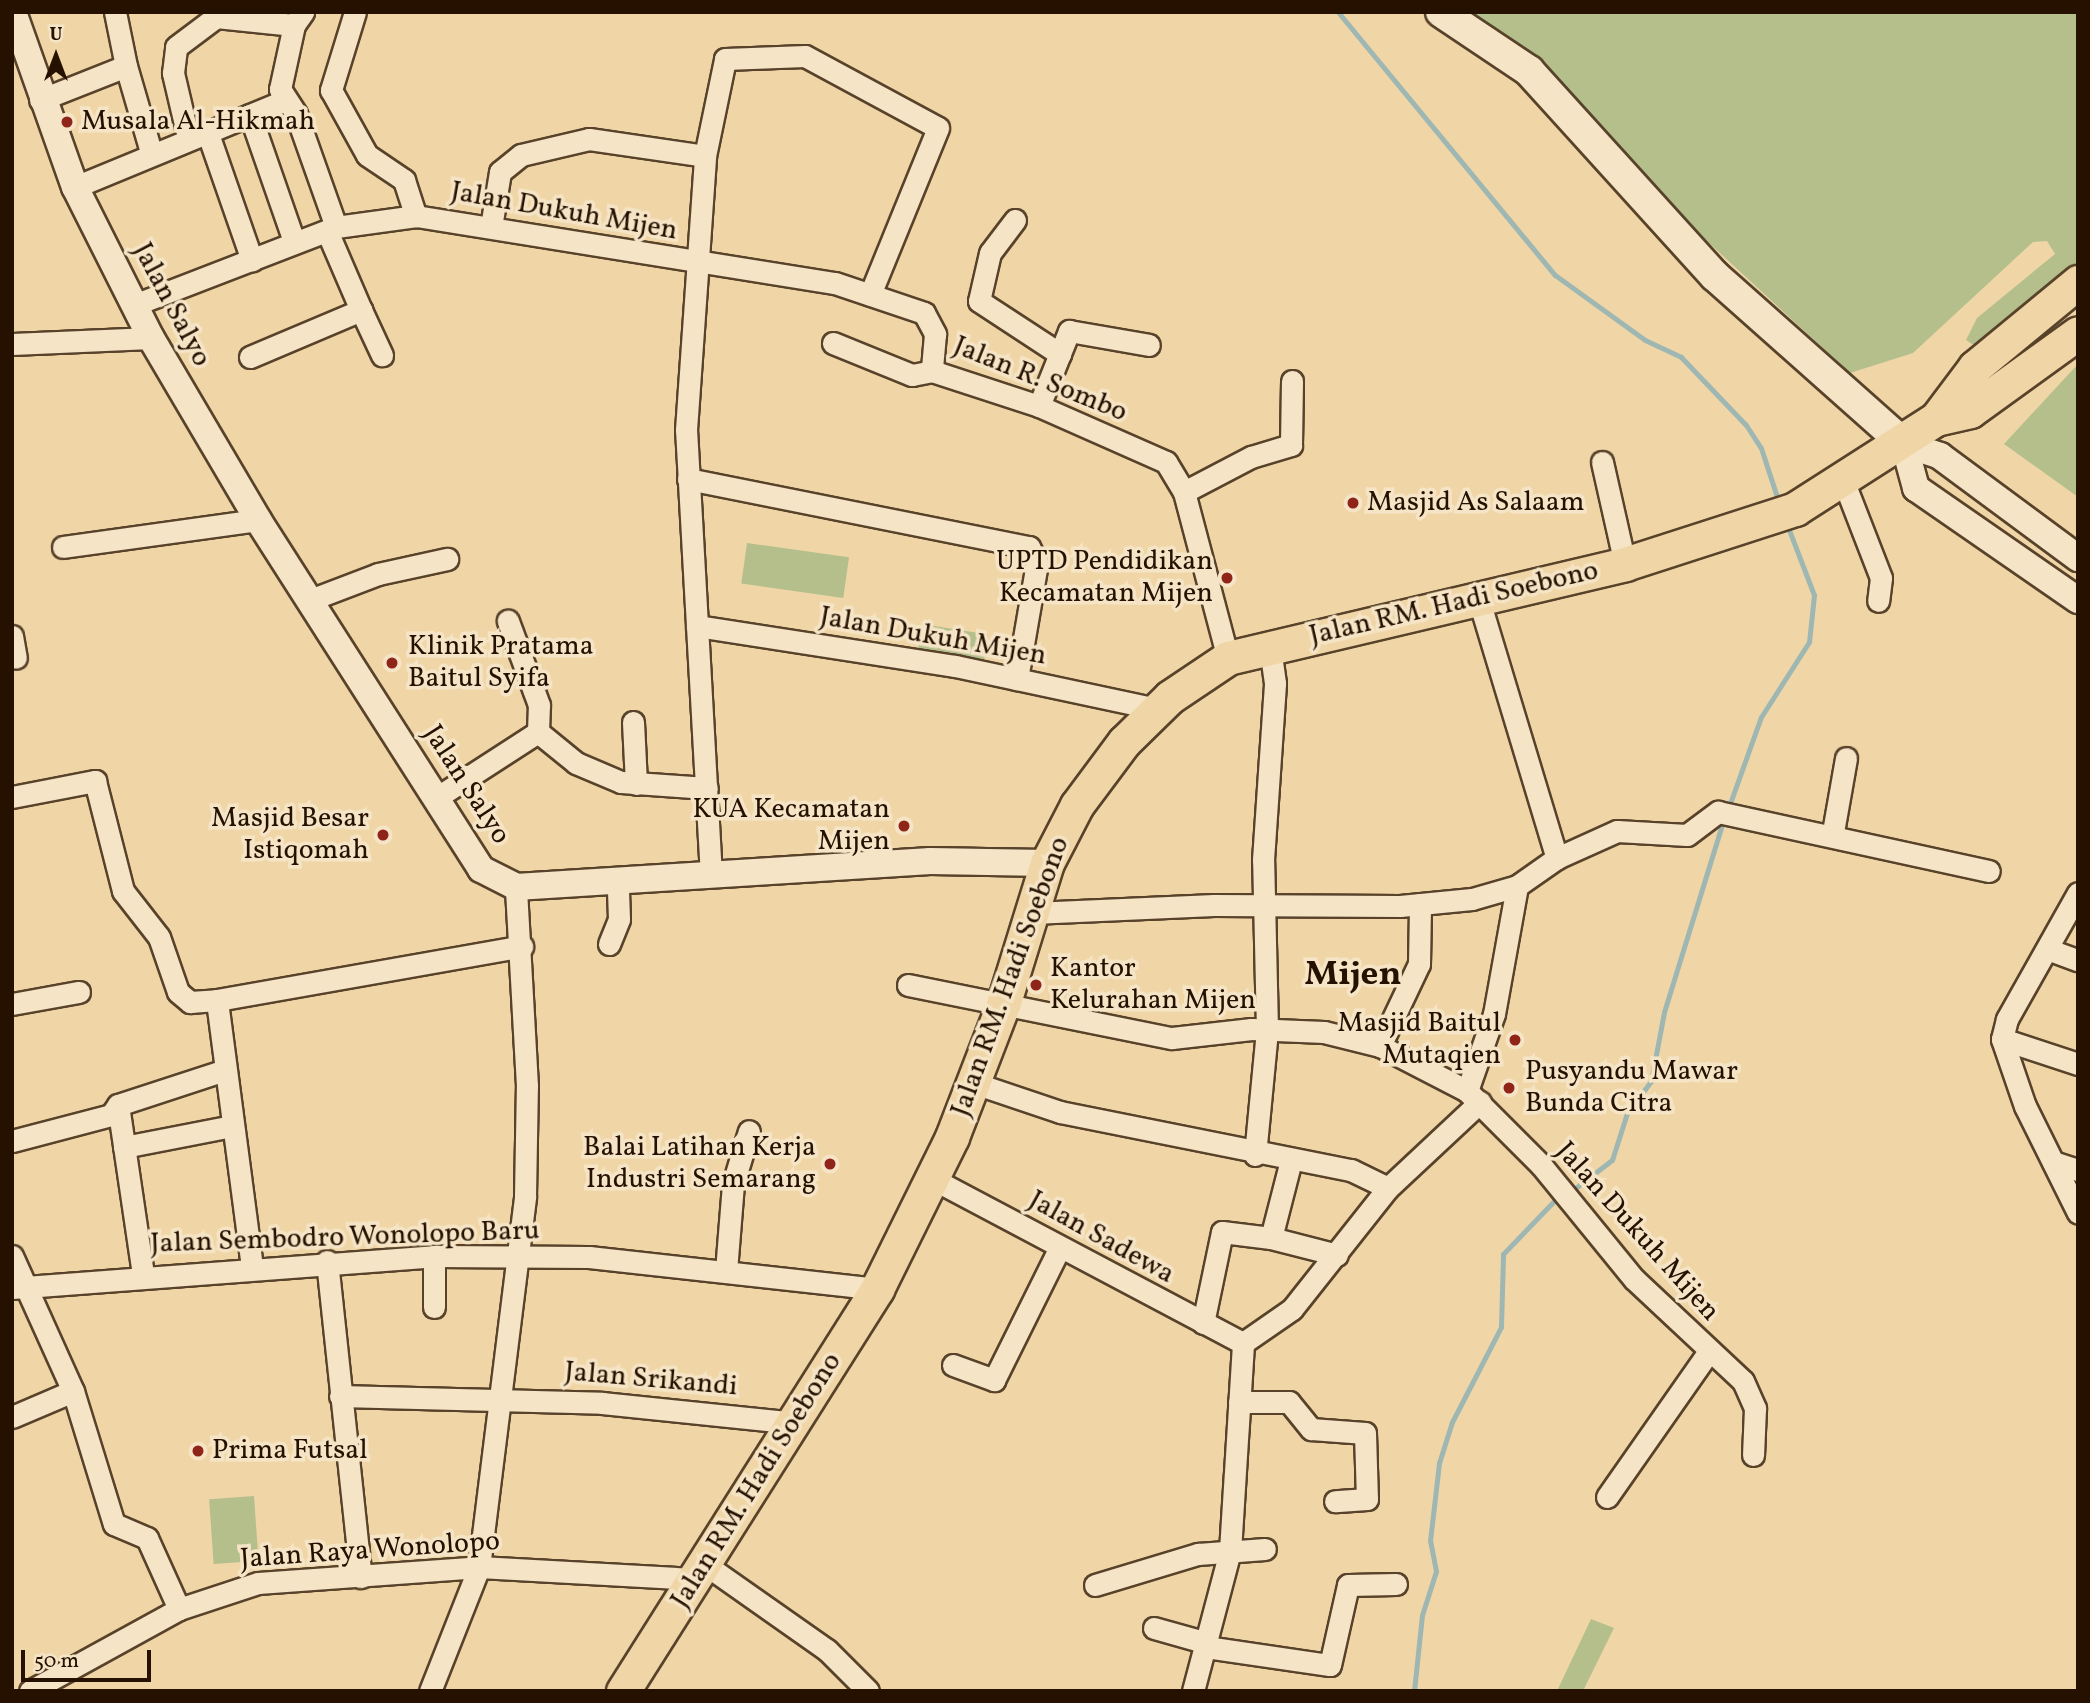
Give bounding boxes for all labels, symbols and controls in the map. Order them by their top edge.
north arrow [21,21,91,91]
text: U [49,22,63,48]
place label: Musala Al-Hikmah [81,105,315,139]
marker: Musala Al-Hikmah [59,114,75,130]
street label: Jalan Dukuh Mijen [448,176,680,248]
street label: Jalan Salyo [124,237,218,373]
street label: Jalan R. Sombo [948,330,1132,430]
place label: Masjid As Salaam [1367,486,1584,520]
marker: Masjid As Salaam [1345,495,1361,511]
place label: UPTD Pendidikan Kecamatan Mijen [996,545,1213,611]
street label: Jalan RM. Hadi Soebono [1306,554,1602,654]
marker: UPTD Pendidikan Kecamatan Mijen [1219,570,1235,586]
street label: Jalan Dukuh Mijen [817,601,1049,673]
place label: Klinik Pratama Baitul Syifa [408,630,594,696]
marker: Klinik Pratama Baitul Syifa [382,653,402,673]
street label: Jalan Salyo [415,719,517,851]
place label: KUA Kecamatan Mijen [692,793,890,859]
place label: Masjid Besar Istiqomah [211,802,369,868]
marker: KUA Kecamatan Mijen [896,818,912,834]
marker: Masjid Besar Istiqomah [375,827,391,843]
street label: Jalan RM. Hadi Soebono [945,832,1077,1122]
place label: Kantor Kelurahan Mijen [1050,952,1256,1018]
district label: Mijen [1304,954,1402,996]
marker: Kantor Kelurahan Mijen [1028,977,1044,993]
place label: Masjid Baitul Mutaqien [1337,1007,1501,1073]
marker: Masjid Baitul Mutaqien [1507,1032,1523,1048]
place label: Pusyandu Mawar Bunda Citra [1525,1055,1738,1121]
marker: Pusyandu Mawar Bunda Citra [1499,1078,1519,1098]
place label: Balai Latihan Kerja Industri Semarang [583,1131,816,1197]
street label: Jalan Dukuh Mijen [1548,1135,1726,1329]
marker: Balai Latihan Kerja Industri Semarang [822,1156,838,1172]
street label: Jalan Sadewa [1022,1184,1180,1292]
street label: Jalan Sembodro Wonolopo Baru [149,1214,541,1262]
street label: Jalan RM. Hadi Soebono [664,1347,850,1615]
street label: Jalan Srikandi [563,1356,739,1404]
place label: Prima Futsal [212,1434,368,1468]
marker: Prima Futsal [190,1443,206,1459]
street label: Jalan Raya Wonolopo [239,1525,501,1577]
scale bar [24,1636,154,1680]
text: 50 m [34,1647,79,1676]

